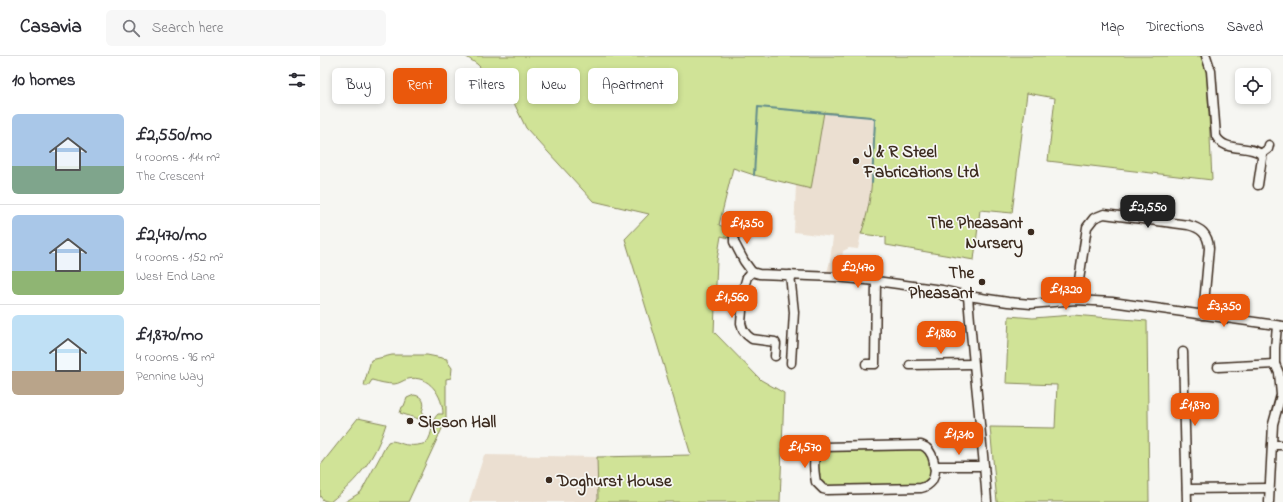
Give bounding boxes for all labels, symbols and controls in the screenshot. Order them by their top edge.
search box [106,10,386,46]
text: Casavia [20,14,82,41]
icon: search [120,17,142,39]
text: Search here [152,17,224,39]
text: Map [1101,17,1124,38]
text: Directions [1146,17,1204,38]
text: Saved [1226,17,1263,38]
text: 10 homes [12,68,75,93]
chip: Buy [332,68,385,104]
chip: Rent [393,68,447,104]
chip: Filters [455,68,519,104]
chip: New [527,68,580,104]
chip: Apartment [588,68,678,104]
map controls [1235,68,1271,104]
button: locate [1235,68,1271,104]
icon: filters [286,69,308,91]
text: £2,550/mo [136,123,212,148]
icon: home [44,130,92,178]
place label: J & R Steel Fabrications Ltd [863,140,979,185]
text: 4 rooms · 144 m² [136,148,220,167]
marker: J & R Steel Fabrications Ltd [851,156,861,166]
text: The Crescent [136,167,205,186]
pin: £2,550 [1115,195,1181,229]
text: £2,550 [1129,198,1167,217]
pin: £1,350 [714,211,780,245]
place label: The Pheasant Nursery [928,211,1024,258]
text: £1,350 [731,214,764,233]
text: £2,470/mo [136,223,207,248]
marker: The Pheasant Nursery [1026,227,1036,237]
icon: home [44,231,92,279]
text: 4 rooms · 152 m² [136,248,223,267]
pin: £2,470 [825,255,891,289]
text: £2,470 [841,258,875,277]
place label: The Pheasant [908,261,975,306]
text: West End Lane [136,267,215,286]
marker: The Pheasant [977,277,987,287]
pin: £1,320 [1033,277,1099,311]
text: £1,320 [1050,280,1082,299]
pin: £1,560 [699,285,765,319]
text: £1,560 [715,288,749,307]
pin: £3,350 [1191,294,1257,328]
text: £3,350 [1207,297,1241,316]
pin: £1,880 [908,321,974,355]
text: £1,870/mo [136,323,203,348]
text: £1,880 [926,324,956,343]
icon: home [44,331,92,379]
text: 4 rooms · 96 m² [136,348,215,367]
text: Pennine Way [136,367,204,386]
pin: £1,870 [1162,393,1228,427]
text: £1,870 [1180,396,1210,415]
place label: Sipson Hall [418,410,496,435]
marker: Sipson Hall [405,416,415,426]
pin: £1,310 [926,422,992,456]
text: £1,310 [944,425,974,444]
pin: £1,570 [772,435,838,469]
text: £1,570 [789,438,821,457]
place label: Doghurst House [556,469,673,496]
marker: Doghurst House [544,475,554,485]

